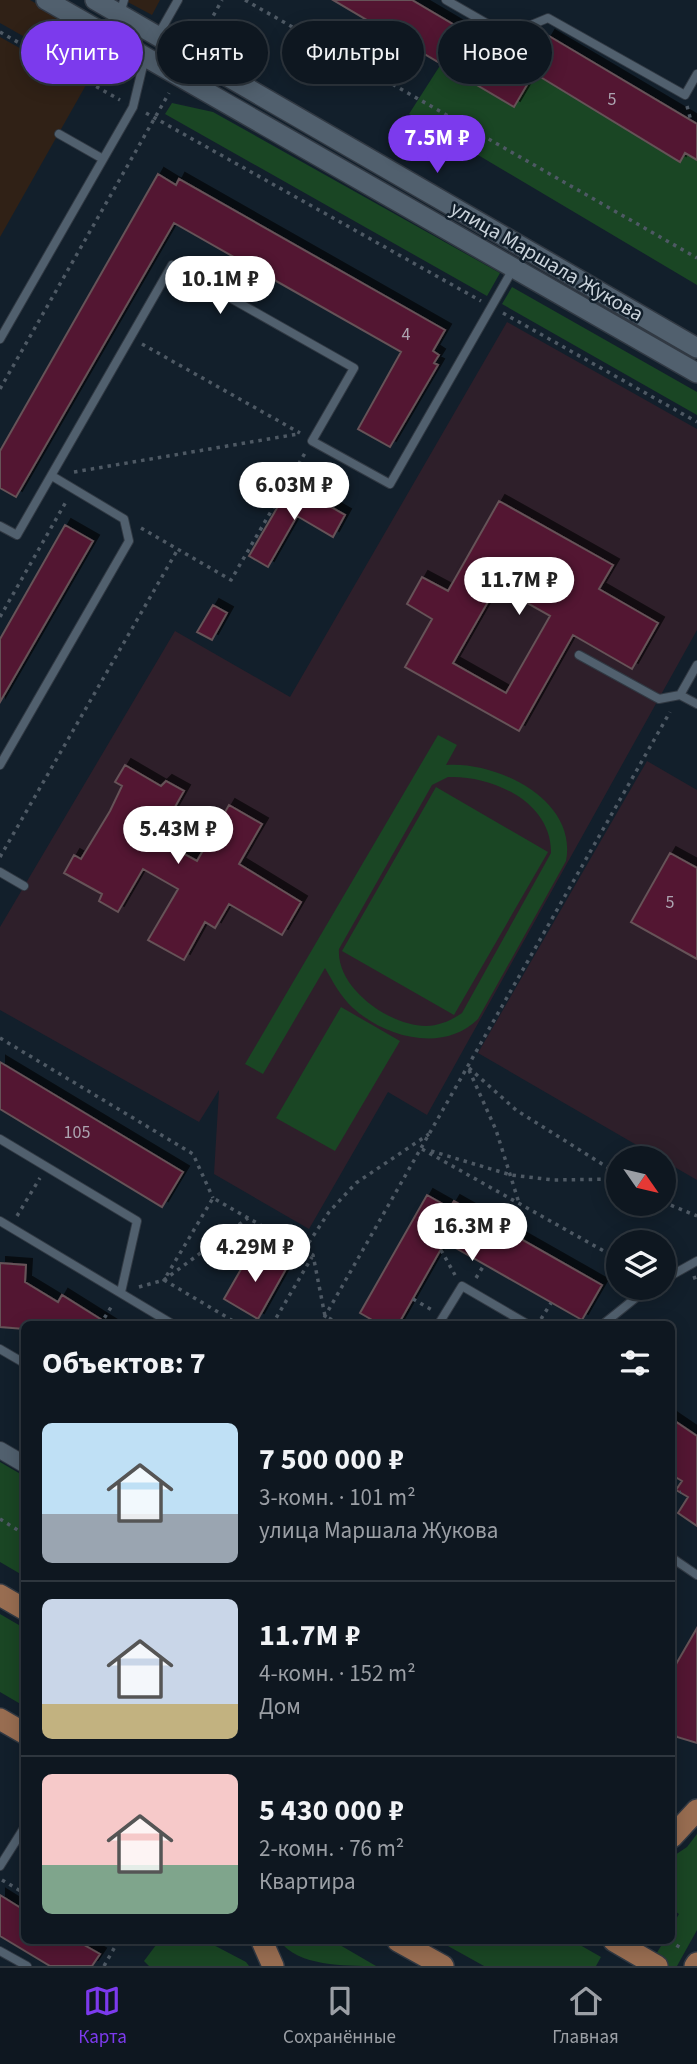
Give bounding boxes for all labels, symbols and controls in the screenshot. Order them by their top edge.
chip: Купить [21,21,143,84]
chip: Снять [157,21,268,84]
chip: Фильтры [282,21,424,84]
chip: Новое [438,21,552,84]
house number: 5 [608,87,617,112]
pin: 7.5M ₽ [380,116,494,175]
text: 7.5M ₽ [404,121,470,154]
street label: улица Маршала Жукова [445,193,649,329]
pin: 10.1M ₽ [155,256,285,316]
text: 10.1M ₽ [181,262,259,295]
house number: 4 [402,322,411,347]
pin: 6.03M ₽ [229,462,359,522]
text: 6.03M ₽ [255,468,333,501]
pin: 11.7M ₽ [454,558,584,617]
text: 11.7M ₽ [480,563,558,596]
pin: 5.43M ₽ [113,806,243,866]
text: 5.43M ₽ [139,812,217,845]
house number: 5 [666,890,675,915]
house number: 105 [64,1120,90,1145]
north arrow [606,1146,676,1216]
map controls [606,1146,676,1300]
pin: 16.3M ₽ [407,1204,537,1263]
text: 16.3M ₽ [433,1209,511,1242]
pin: 4.29M ₽ [190,1224,320,1284]
text: 4.29M ₽ [216,1230,294,1263]
button: layers [606,1230,676,1300]
text: Объектов: 7 [42,1342,206,1385]
icon: filters [616,1344,654,1382]
text: 7 500 000 ₽ [259,1438,404,1481]
icon: home [98,1451,182,1535]
text: 3-комн. · 101 m² [259,1481,416,1514]
text: улица Маршала Жукова [259,1514,498,1547]
text: 11.7M ₽ [259,1614,360,1657]
icon: home [98,1627,182,1711]
text: 4-комн. · 152 m² [259,1657,416,1690]
text: Дом [259,1690,301,1723]
text: 5 430 000 ₽ [259,1789,404,1832]
icon: home [98,1802,182,1886]
text: 2-комн. · 76 m² [259,1832,404,1865]
text: Квартира [259,1865,356,1898]
tab: Карта [78,1982,127,2051]
tab: Сохранённые [283,1982,396,2051]
tab: Главная [552,1982,619,2051]

